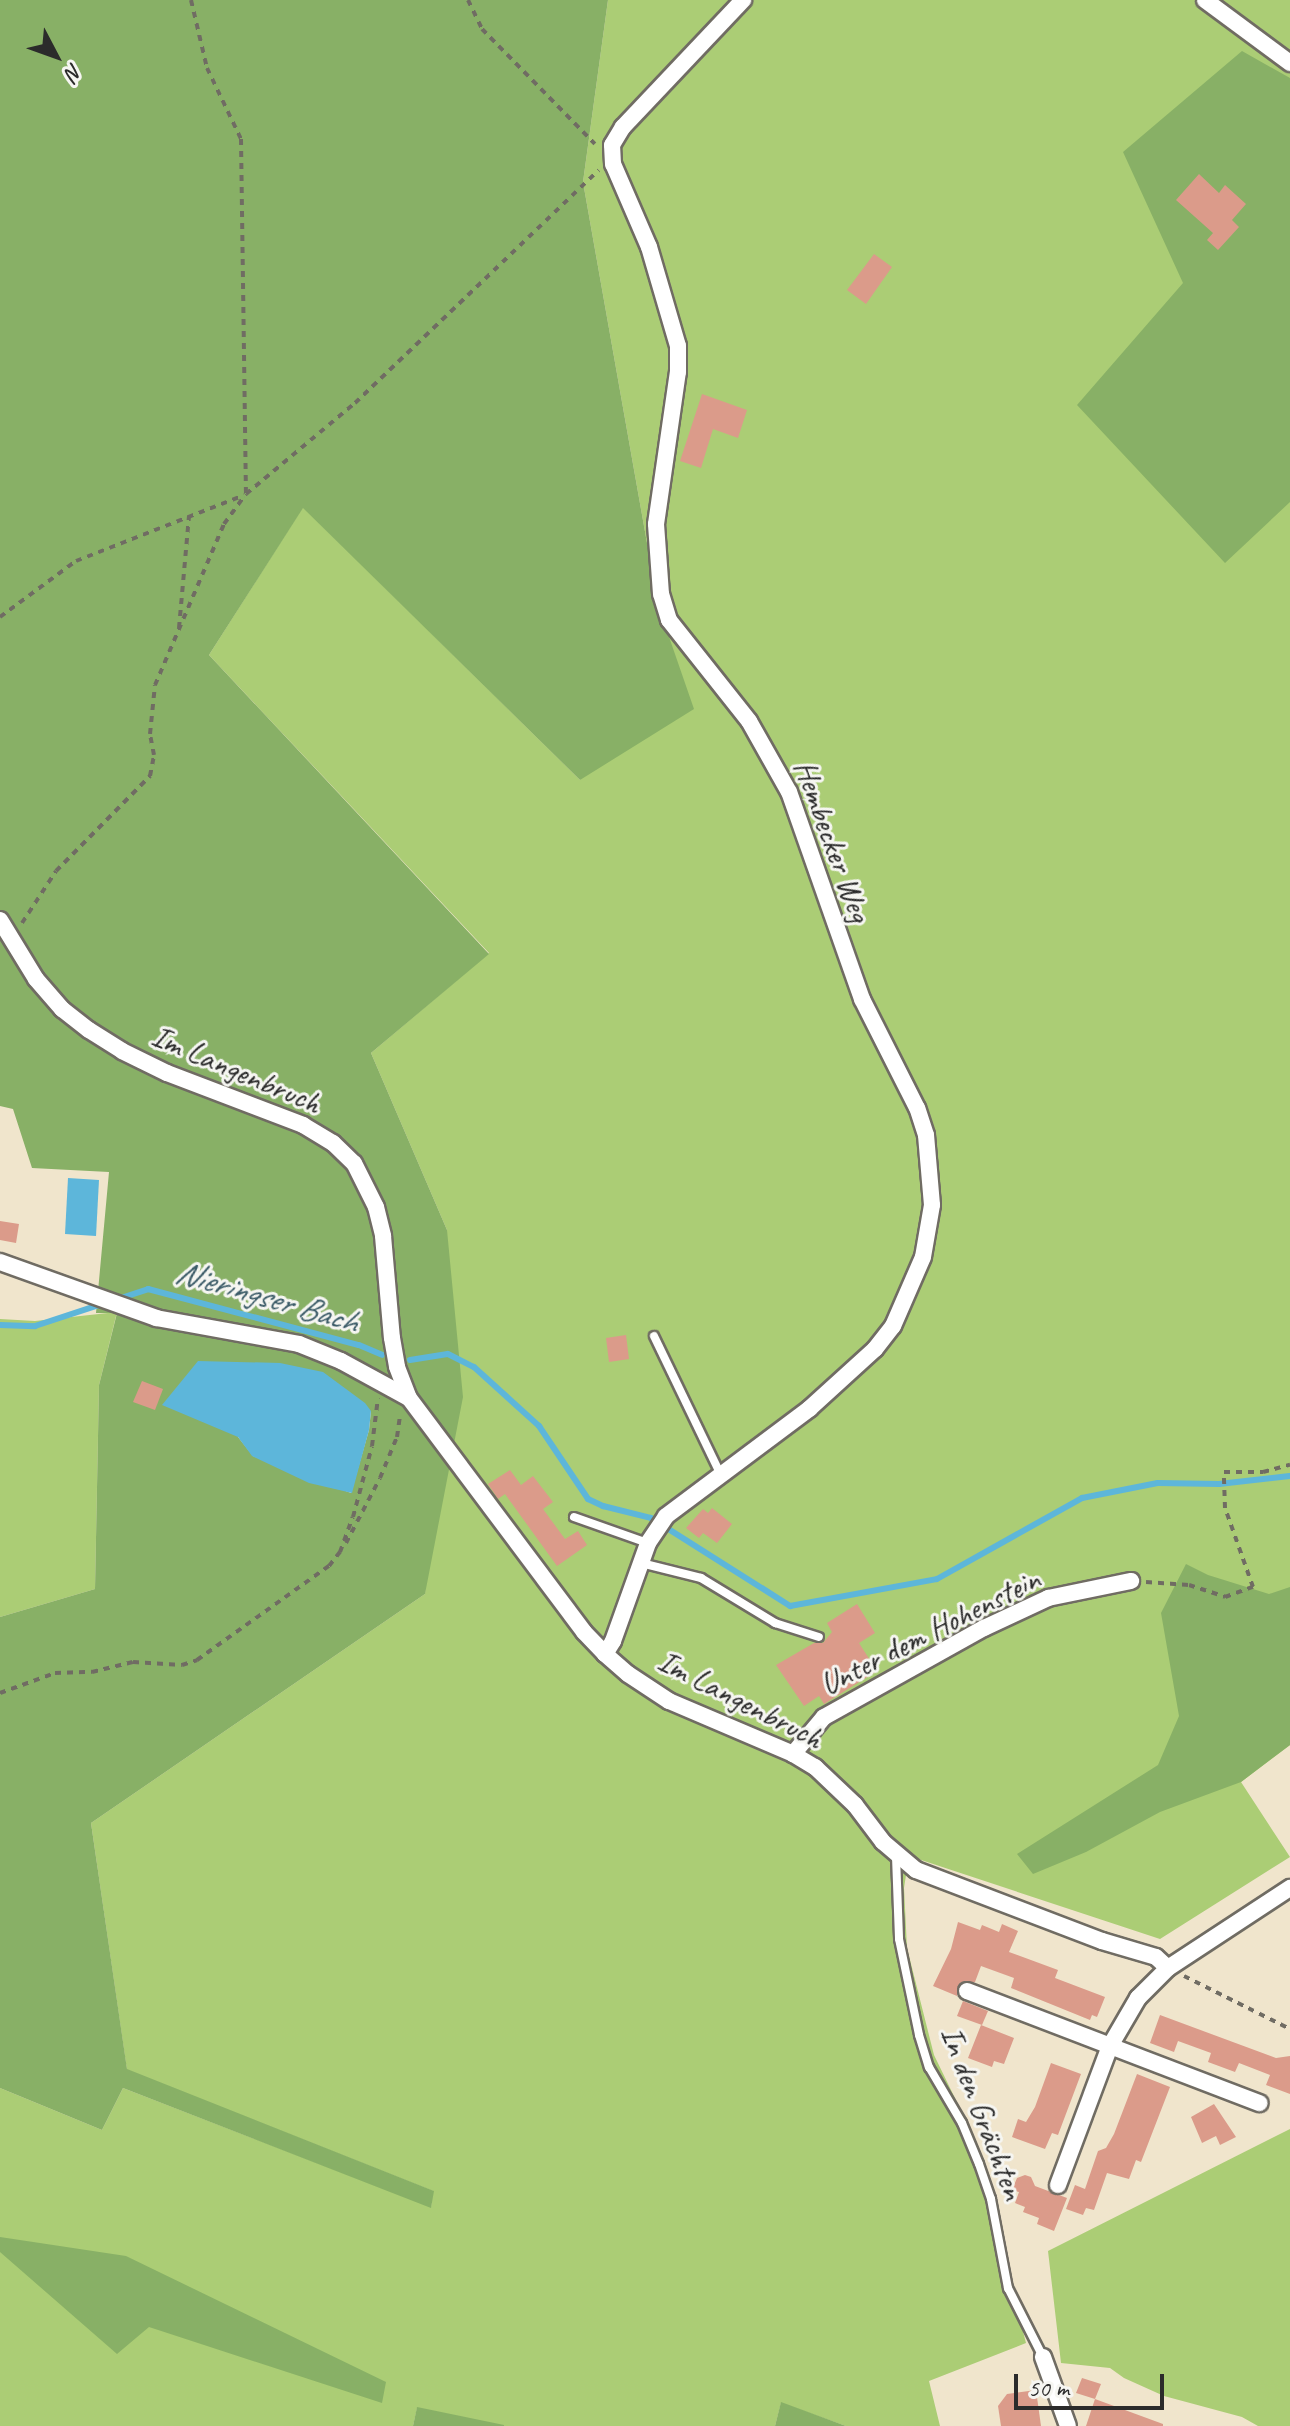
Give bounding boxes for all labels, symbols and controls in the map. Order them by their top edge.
north arrow [16,16,96,96]
text: N [59,57,89,86]
street label: Hembecker Weg [785,755,879,927]
street label: Im Langenbruch [145,1017,327,1123]
water label: Nieringser Bach [171,1251,363,1341]
street label: Unter dem Hohenstein [814,1560,1046,1704]
street label: Im Langenbruch [651,1642,829,1758]
street label: In den Grächten [931,2021,1033,2205]
scale bar [1018,2358,1168,2408]
text: 50 m [1028,2373,1069,2403]

